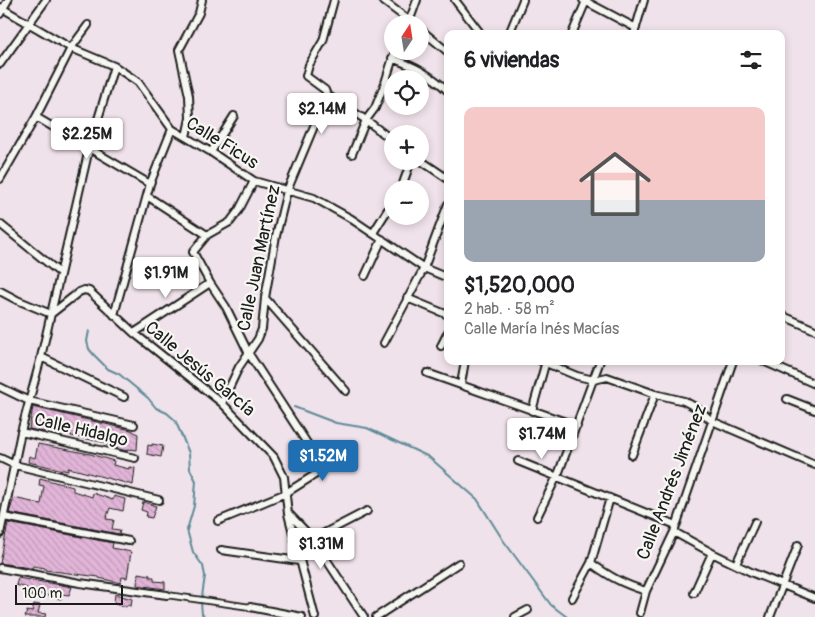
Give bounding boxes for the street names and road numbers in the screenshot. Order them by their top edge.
street label: Calle Ficus [182,112,262,174]
street label: Calle Juan Martínez [232,183,286,333]
street label: Calle Jesús García [140,316,260,422]
street label: Calle Andrés Jiménez [632,401,712,563]
street label: Calle Hidalgo [32,408,130,452]

